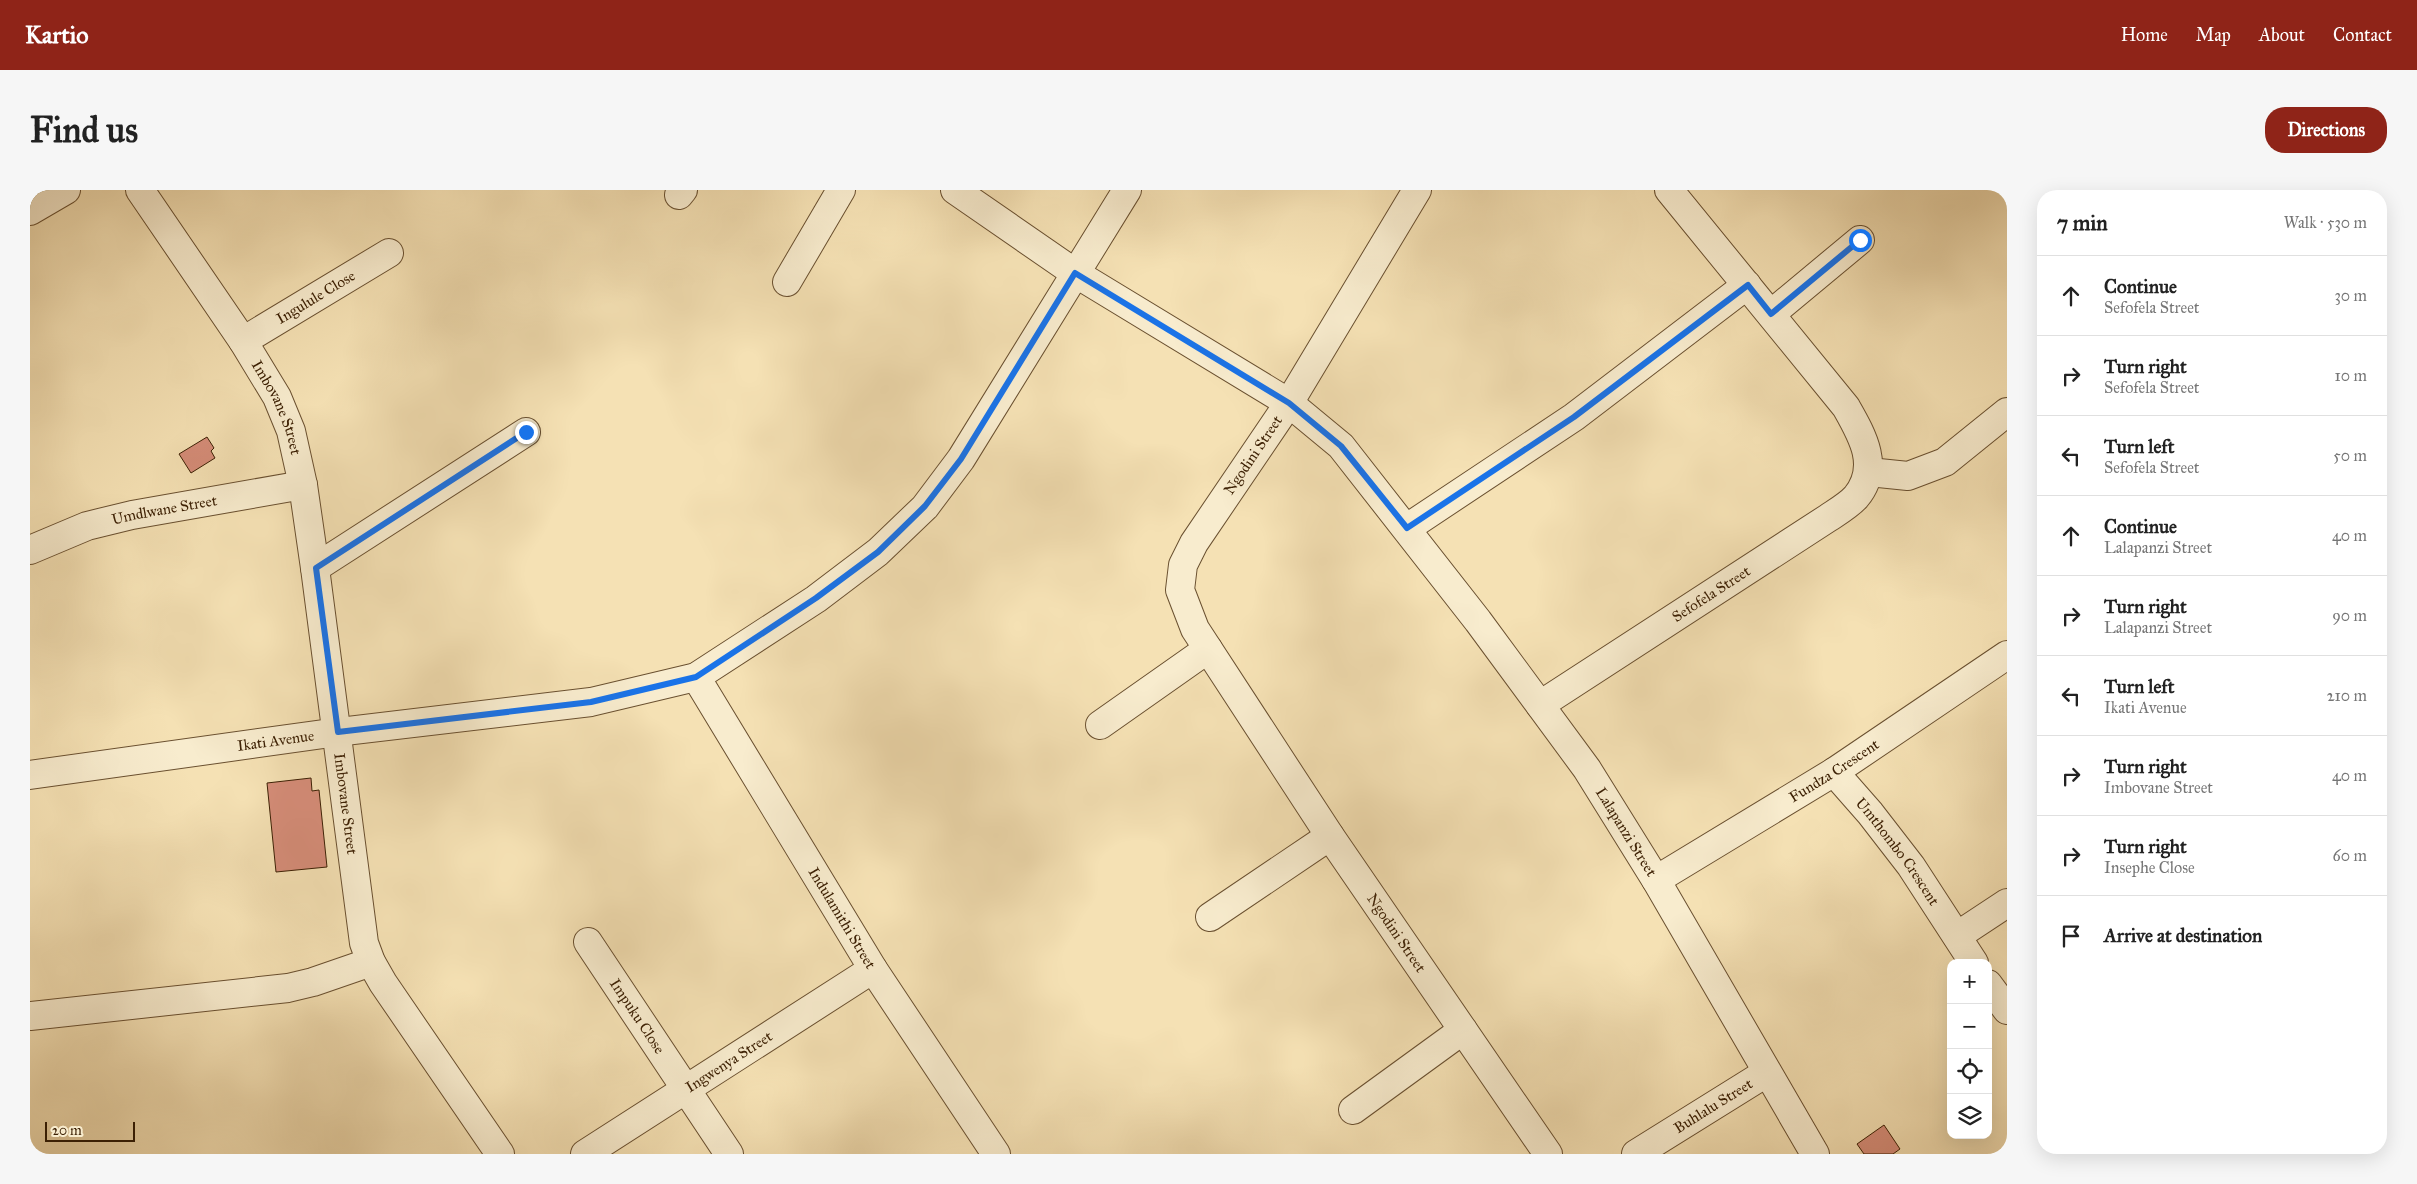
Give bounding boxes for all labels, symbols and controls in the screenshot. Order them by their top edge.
text: Kartio [25,20,88,50]
text: Home [2121,24,2168,46]
text: Map [2196,24,2231,46]
text: About [2259,24,2305,46]
text: Contact [2333,24,2392,46]
button: Directions [2265,107,2387,153]
text: Find us [30,109,138,152]
text: 7 min [2057,210,2108,236]
text: Walk · 530 m [2284,213,2367,232]
route start [1849,229,1872,252]
street label: Ingulule Close [273,266,359,328]
text: Continue [2104,275,2177,298]
icon: ahead [2057,282,2085,310]
text: 30 m [2334,286,2367,305]
text: Sefofela Street [2104,298,2199,317]
text: Turn right [2104,355,2187,378]
street label: Imbovane Street [248,357,305,457]
icon: right [2057,362,2085,390]
text: 10 m [2335,366,2367,385]
text: Sefofela Street [2104,378,2199,397]
street label: Ngodini Street [1220,411,1286,498]
route end [515,421,538,444]
text: Turn left [2104,435,2174,458]
icon: left [2057,442,2085,470]
text: 50 m [2333,446,2367,465]
text: Sefofela Street [2104,458,2199,477]
street label: Umdlwane Street [110,491,219,529]
text: Continue [2104,515,2177,538]
icon: ahead [2057,522,2085,550]
text: 40 m [2332,526,2367,545]
text: Lalapanzi Street [2104,538,2212,557]
street label: Sefofela Street [1669,562,1754,626]
text: Turn right [2104,595,2187,618]
icon: right [2057,602,2085,630]
text: 90 m [2332,606,2367,625]
text: Lalapanzi Street [2104,618,2212,637]
text: Turn left [2104,675,2174,698]
icon: left [2057,682,2085,710]
text: 210 m [2327,686,2367,705]
text: Ikati Avenue [2104,698,2187,717]
street label: Ikati Avenue [236,726,315,755]
street label: Fundza Crescent [1786,735,1883,806]
street label: Imbovane Street [330,752,361,856]
text: Turn right [2104,755,2187,778]
icon: right [2057,762,2085,790]
text: 40 m [2332,766,2367,785]
text: Imbovane Street [2104,778,2213,797]
street label: Lalapanzi Street [1592,784,1661,880]
street label: Umthombo Crescent [1852,794,1944,909]
text: Turn right [2104,835,2187,858]
icon: right [2057,842,2085,870]
text: 60 m [2333,846,2367,865]
text: Insephe Close [2104,858,2195,877]
street label: Indulamithi Street [805,864,880,973]
street label: Ngodini Street [1363,890,1430,976]
icon: arrive [2057,922,2085,950]
text: Arrive at destination [2104,924,2262,947]
map controls [1947,959,1992,1139]
button: + [1947,959,1992,1004]
street label: Impuku Close [606,975,669,1057]
button: − [1947,1004,1992,1049]
street label: Ingwenya Street [682,1027,776,1096]
button: locate [1947,1049,1992,1094]
street label: Buhlalu Street [1671,1074,1756,1137]
button: layers [1947,1094,1992,1139]
scale bar [45,1119,135,1142]
text: 20 m [52,1122,82,1139]

